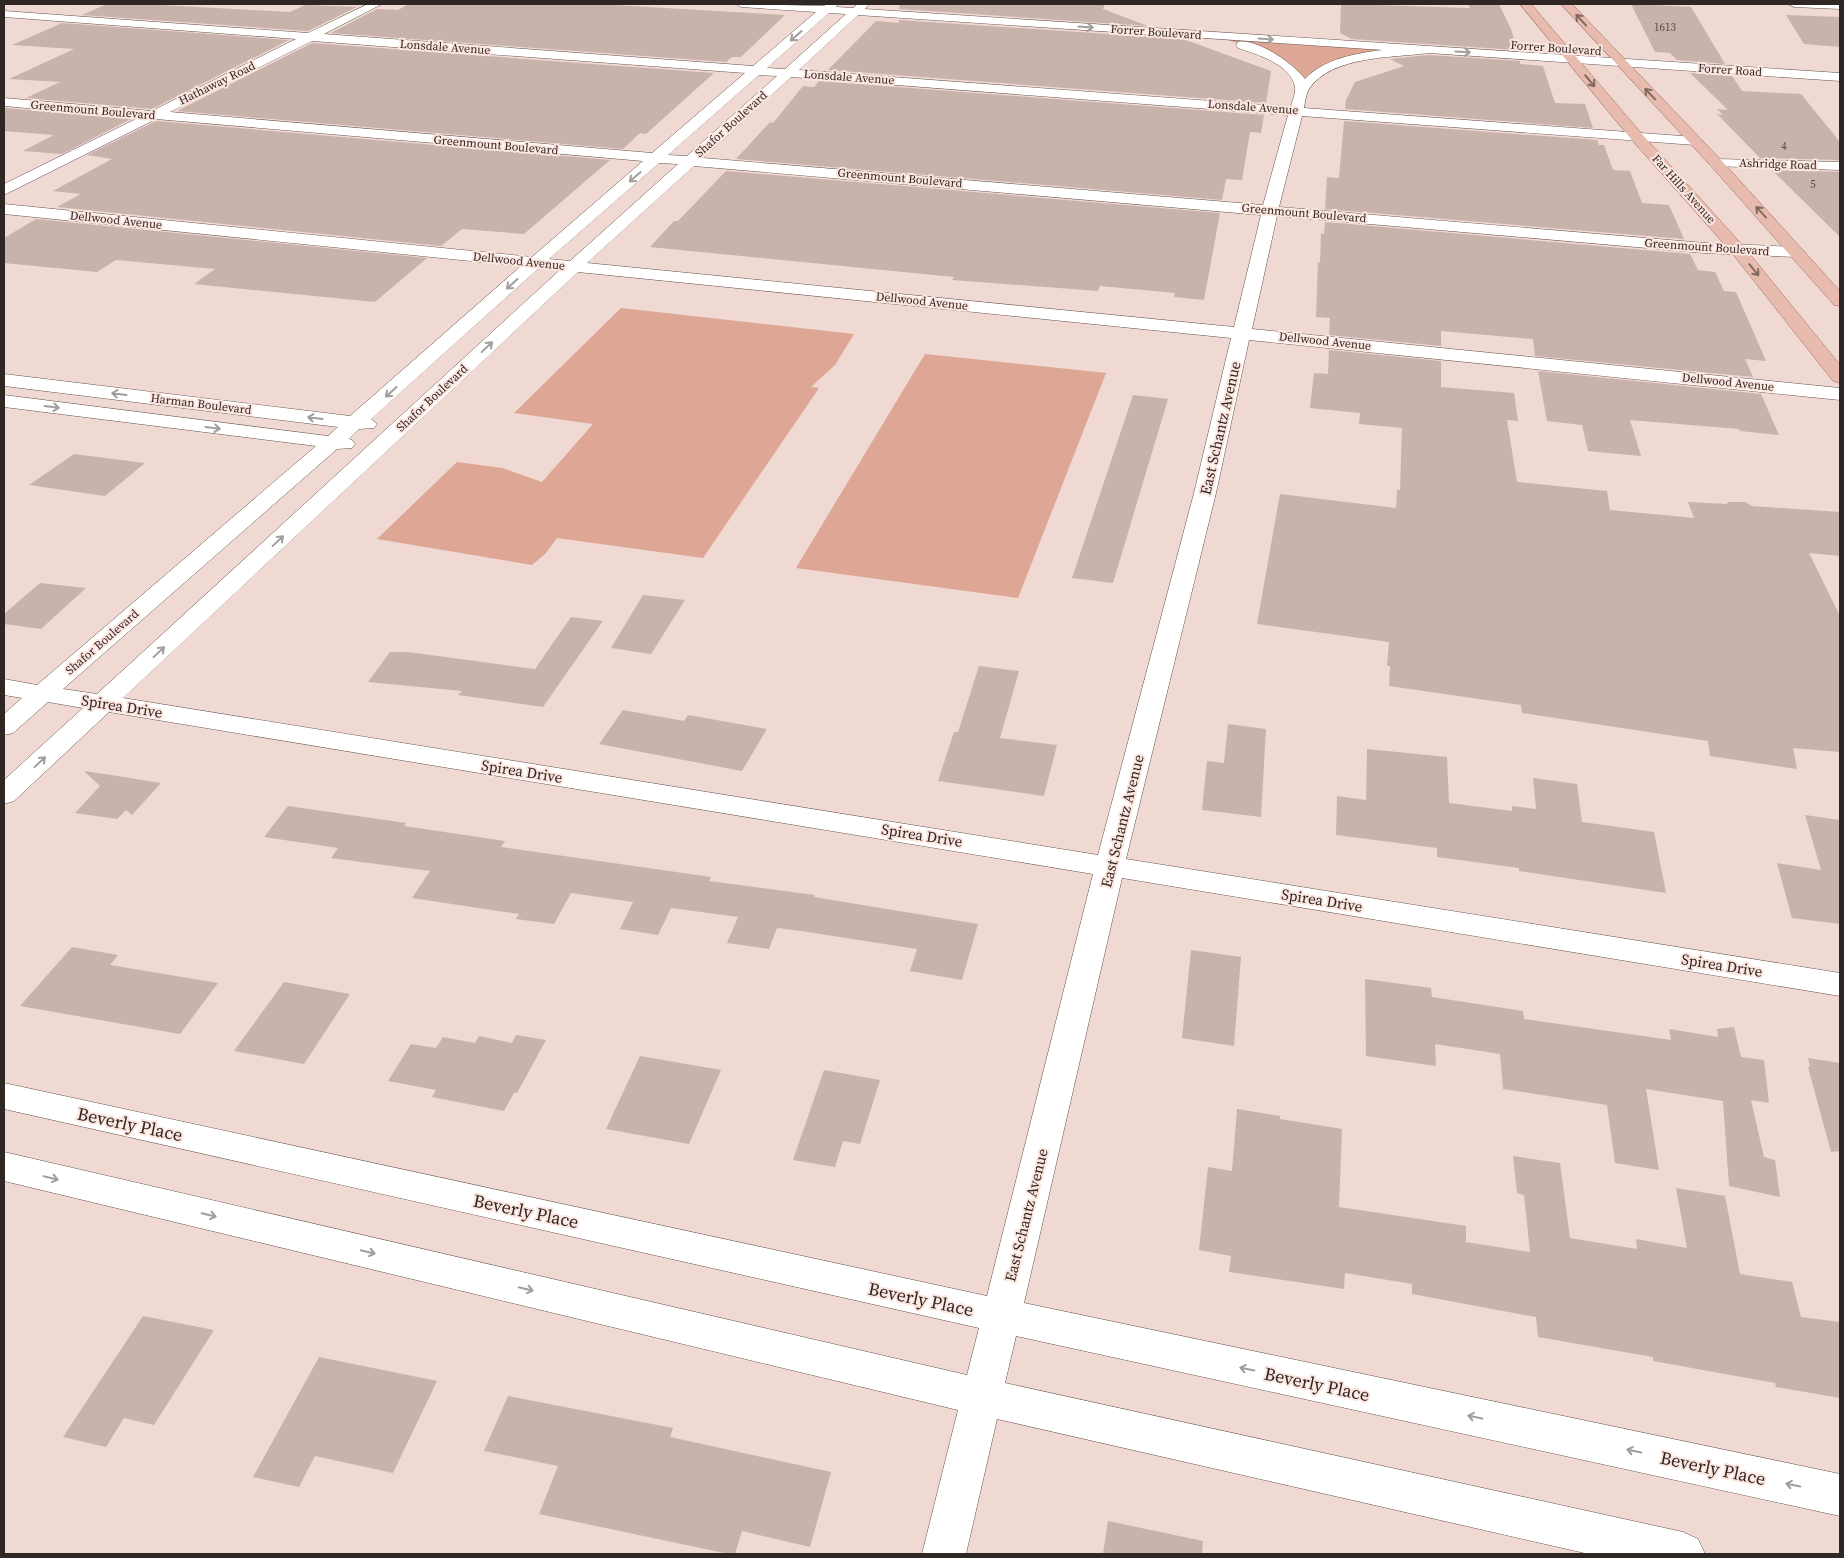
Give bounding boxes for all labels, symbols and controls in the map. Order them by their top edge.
one-way arrow [1575,14,1587,26]
house number: 1613 [1654,20,1676,35]
street label: Forrer Boulevard [1110,21,1202,43]
one-way arrow [1078,23,1094,32]
one-way arrow [790,30,803,41]
one-way arrow [1257,34,1273,44]
street label: Lonsdale Avenue [399,36,491,58]
street label: Forrer Boulevard [1510,37,1602,59]
one-way arrow [1454,48,1470,57]
street label: Hathaway Road [176,57,258,108]
street label: Forrer Road [1697,60,1763,80]
street label: Lonsdale Avenue [803,66,895,88]
one-way arrow [1585,75,1596,88]
street label: Shafor Boulevard [691,87,771,161]
one-way arrow [1644,87,1656,100]
street label: Lonsdale Avenue [1207,96,1299,118]
street label: Greenmount Boulevard [30,97,156,123]
street label: Greenmount Boulevard [433,132,559,158]
house number: 4 [1781,139,1787,154]
street label: Far Hills Avenue [1649,151,1719,227]
street label: Ashridge Road [1739,155,1817,173]
street label: Greenmount Boulevard [837,165,963,191]
one-way arrow [629,172,642,183]
house number: 5 [1810,177,1816,192]
street label: Greenmount Boulevard [1241,200,1367,226]
one-way arrow [1755,206,1767,219]
street label: Dellwood Avenue [69,207,163,233]
street label: Greenmount Boulevard [1644,235,1770,259]
street label: Dellwood Avenue [472,248,566,274]
one-way arrow [1749,263,1760,276]
one-way arrow [506,278,519,290]
street label: Dellwood Avenue [875,288,969,314]
street label: Dellwood Avenue [1278,328,1372,354]
one-way arrow [480,341,493,353]
street label: East Schantz Avenue [1194,359,1246,497]
street label: Shafor Boulevard [393,361,471,435]
street label: Dellwood Avenue [1681,369,1775,395]
one-way arrow [384,386,397,398]
one-way arrow [112,389,128,399]
street label: Harman Boulevard [150,390,253,418]
one-way arrow [44,403,60,413]
one-way arrow [308,413,324,423]
one-way arrow [205,423,221,433]
one-way arrow [272,535,284,547]
street label: Shafor Boulevard [62,606,142,678]
one-way arrow [152,646,165,657]
street label: Spirea Drive [80,689,164,723]
street label: East Schantz Avenue [1095,752,1149,890]
street label: Spirea Drive [480,754,564,788]
one-way arrow [33,756,46,768]
street label: Spirea Drive [880,818,964,852]
street label: Spirea Drive [1280,883,1364,917]
street label: Spirea Drive [1680,948,1764,982]
street label: Beverly Place [75,1101,185,1147]
street label: East Schantz Avenue [999,1146,1053,1284]
one-way arrow [43,1174,59,1183]
street label: Beverly Place [471,1188,581,1234]
one-way arrow [201,1211,217,1220]
one-way arrow [359,1248,375,1257]
street label: Beverly Place [866,1276,976,1322]
one-way arrow [517,1285,533,1294]
street label: Beverly Place [1262,1361,1372,1407]
one-way arrow [1240,1364,1256,1373]
one-way arrow [1467,1412,1483,1422]
street label: Beverly Place [1658,1445,1768,1491]
one-way arrow [1626,1446,1642,1456]
one-way arrow [1785,1480,1801,1489]

